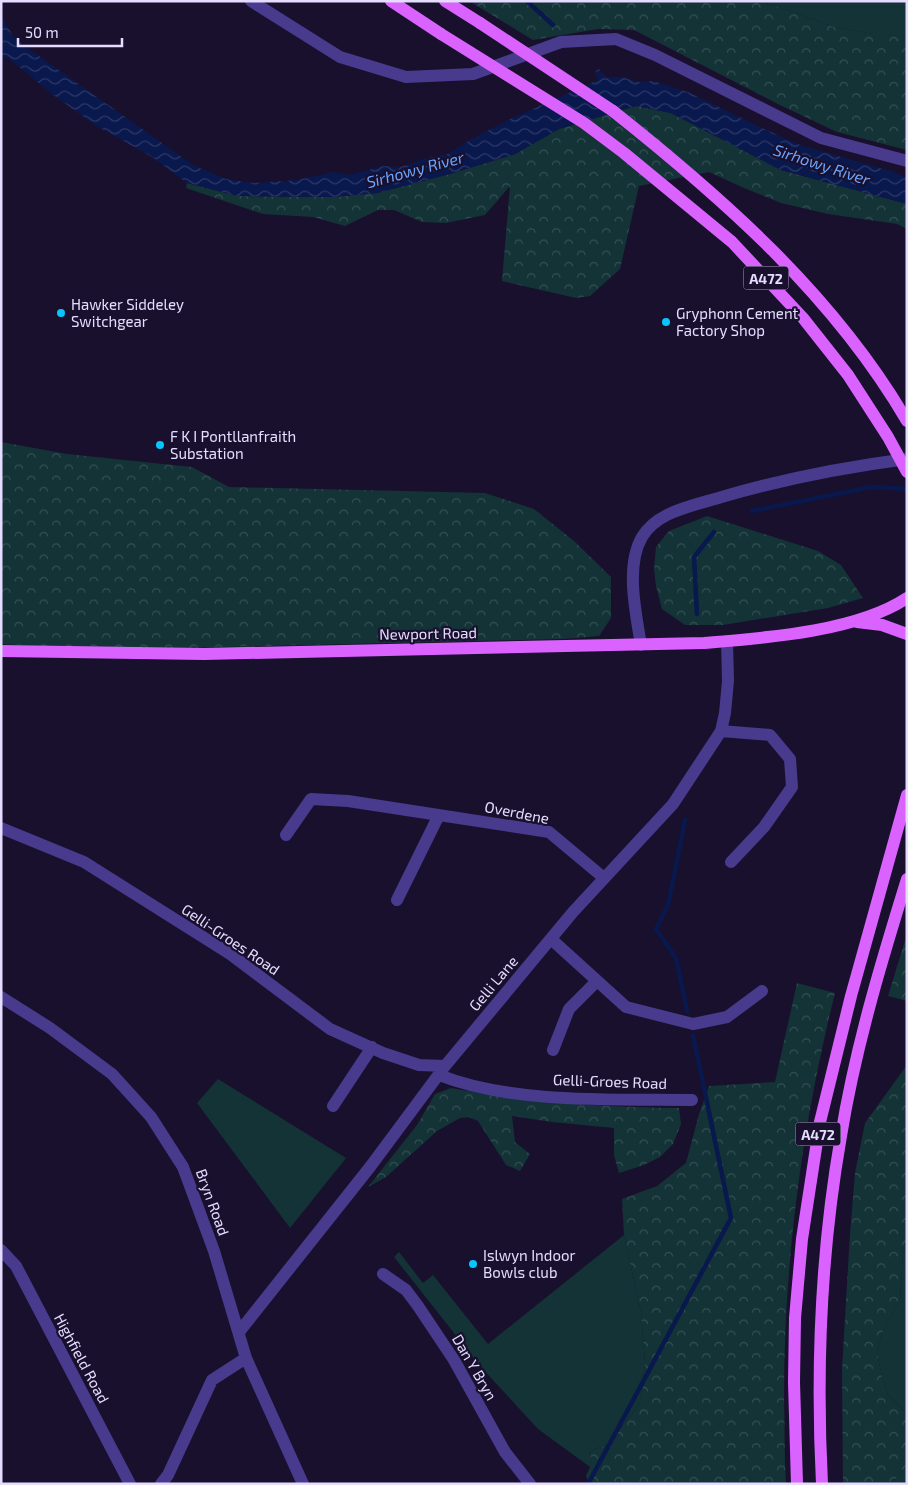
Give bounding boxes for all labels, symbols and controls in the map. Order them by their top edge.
scale bar [18,15,121,47]
text: 50 m [25,23,59,41]
water label: Sirhowy River [771,139,873,190]
water label: Sirhowy River [364,147,467,192]
road number: A472 [744,266,788,290]
place label: Hawker Siddeley Switchgear [71,295,184,330]
place label: Gryphonn Cement Factory Shop [676,304,799,339]
marker: Hawker Siddeley Switchgear [55,307,67,319]
marker: Gryphonn Cement Factory Shop [660,316,672,328]
place label: F K I Pontllanfraith Substation [170,427,296,462]
marker: F K I Pontllanfraith Substation [154,439,166,451]
street label: Newport Road [379,623,477,643]
street label: Overdene [483,797,551,827]
street label: Gelli-Groes Road [179,900,283,978]
street label: Gelli Lane [465,952,521,1014]
street label: Gelli-Groes Road [553,1070,667,1092]
road number: A472 [796,1122,840,1146]
street label: Bryn Road [193,1166,233,1238]
place label: Islwyn Indoor Bowls club [483,1246,575,1281]
marker: Islwyn Indoor Bowls club [467,1258,479,1270]
street label: Highfield Road [51,1310,113,1406]
street label: Dan Y Bryn [449,1331,501,1403]

